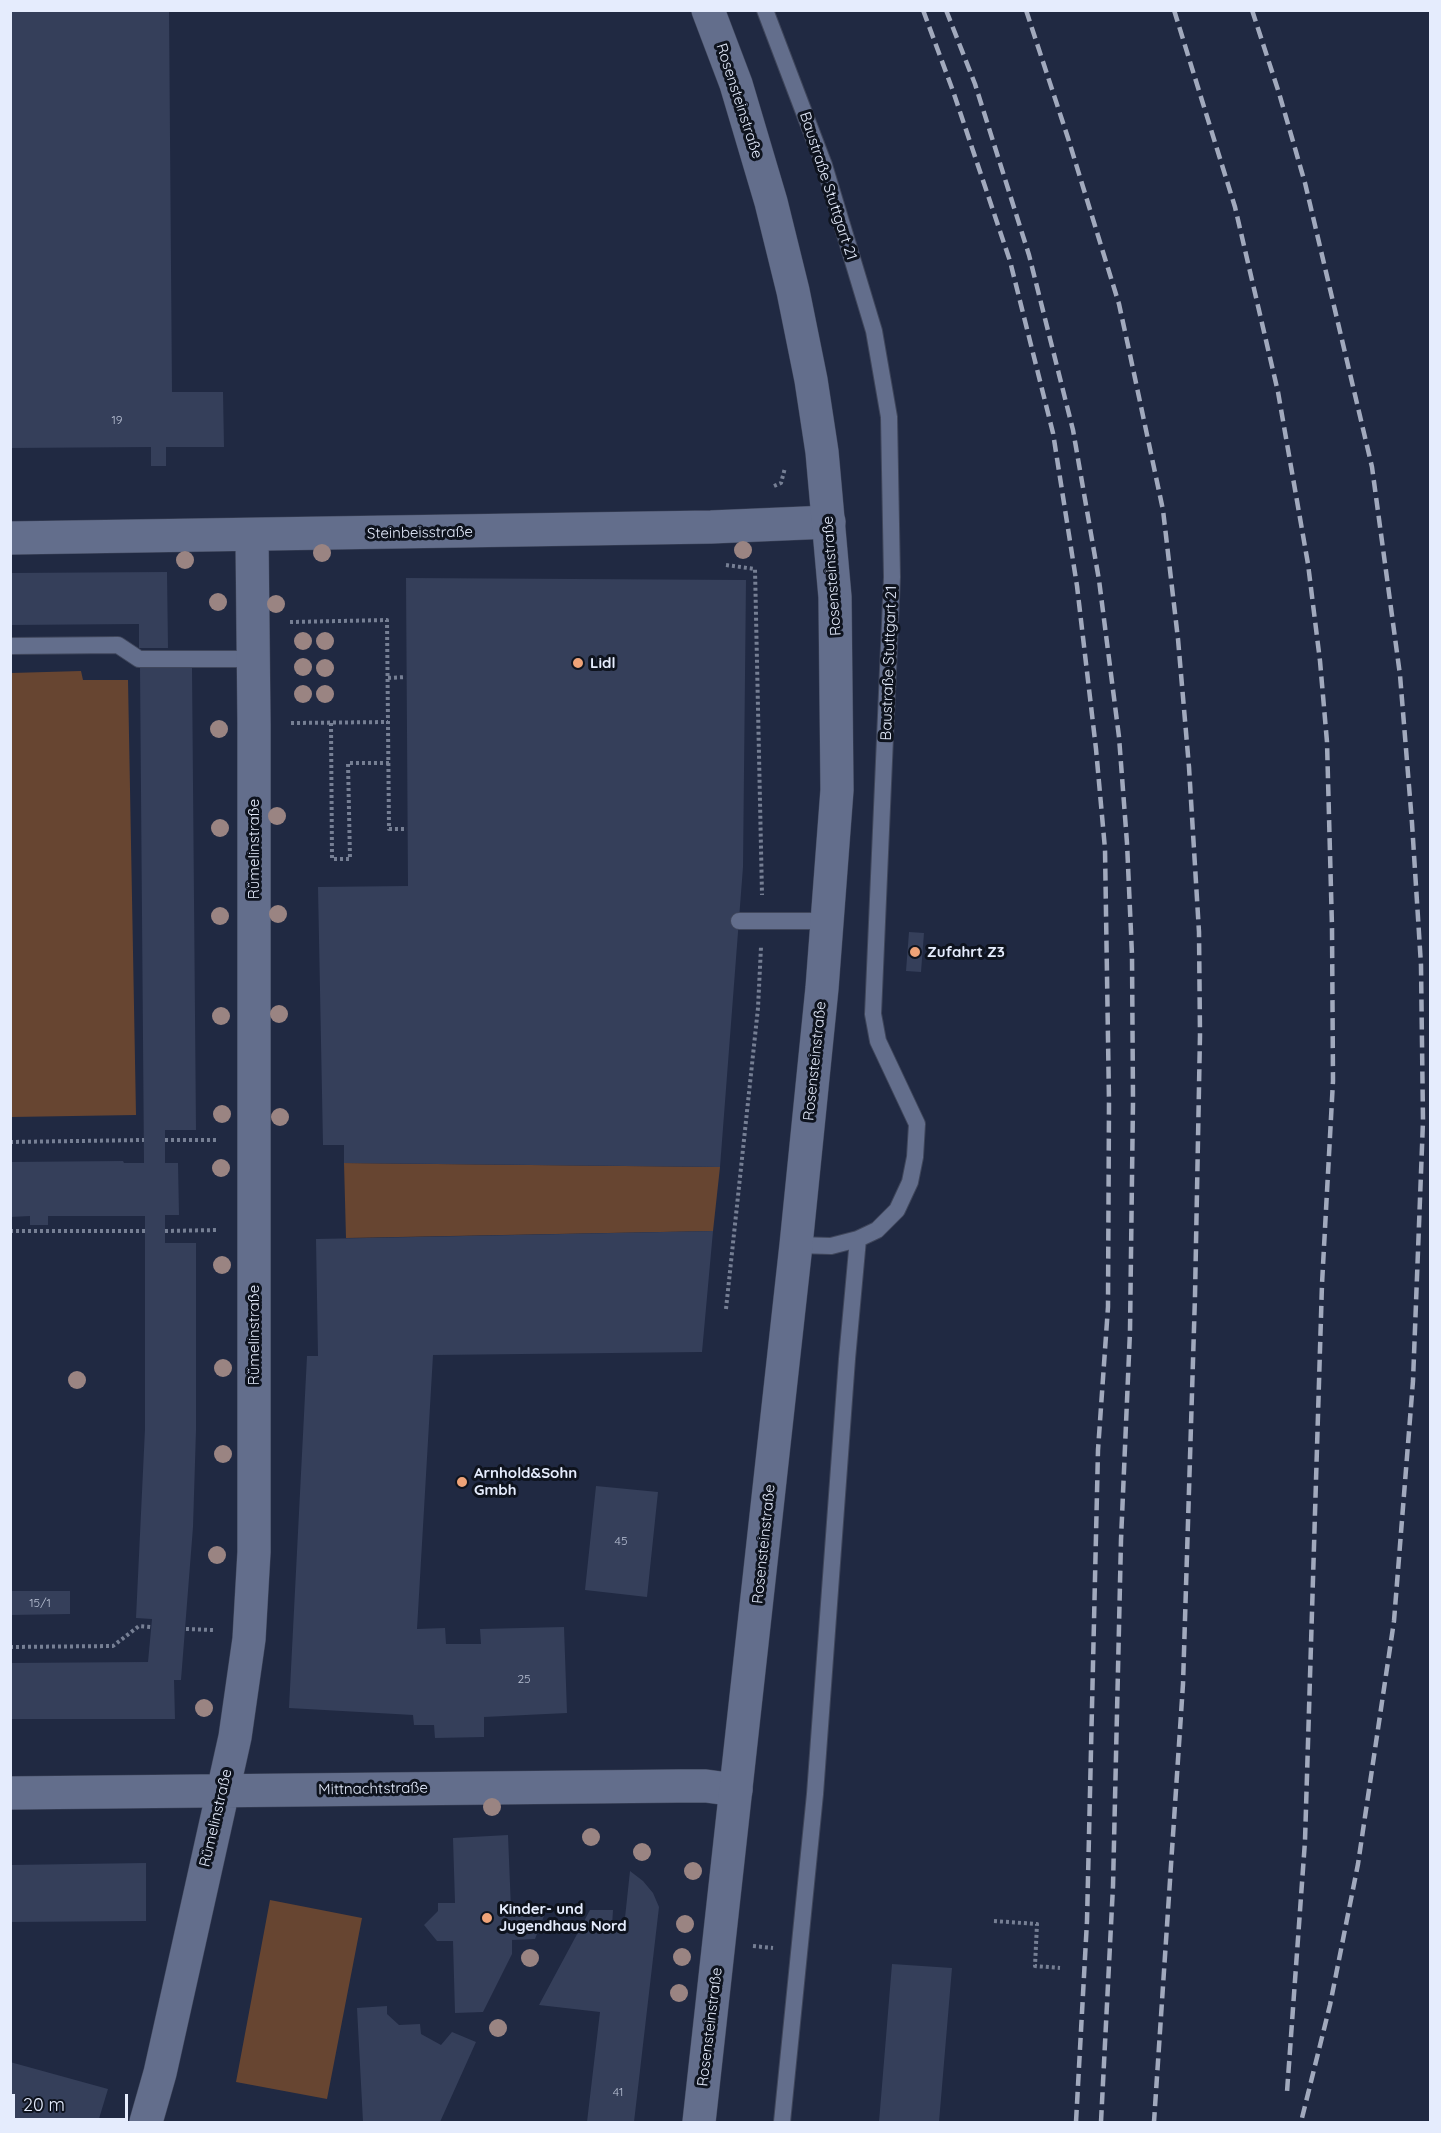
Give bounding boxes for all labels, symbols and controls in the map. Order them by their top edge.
street label: Rosensteinstraße [712,41,766,161]
street label: Baustraße Stuttgart 21 [795,109,861,263]
house number: 19 [111,413,123,427]
street label: Rosensteinstraße [819,516,845,636]
street label: Steinbeisstraße [367,523,473,543]
street label: Baustraße Stuttgart 21 [877,585,901,741]
place label: Lidl [590,654,615,672]
marker: Lidl [571,656,585,670]
street label: Rümelinstraße [245,799,263,899]
place label: Zufahrt Z3 [927,943,1005,961]
marker: Zufahrt Z3 [908,945,922,959]
street label: Rosensteinstraße [800,1000,830,1122]
street label: Rümelinstraße [245,1285,263,1385]
place label: Arnhold&Sohn Gmbh [474,1464,577,1499]
marker: Arnhold&Sohn Gmbh [455,1475,469,1489]
street label: Rosensteinstraße [749,1483,779,1605]
house number: 45 [615,1534,627,1548]
house number: 15/1 [29,1596,51,1610]
house number: 25 [517,1672,531,1686]
street label: Rümelinstraße [196,1767,236,1869]
street label: Mittnachtstraße [318,1779,428,1799]
place label: Kinder- und Jugendhaus Nord [499,1900,627,1935]
marker: Kinder- und Jugendhaus Nord [480,1911,494,1925]
street label: Rosensteinstraße [694,1966,726,2088]
scale bar [15,2082,130,2120]
house number: 41 [613,2085,623,2099]
text: 20 m [23,2093,65,2116]

